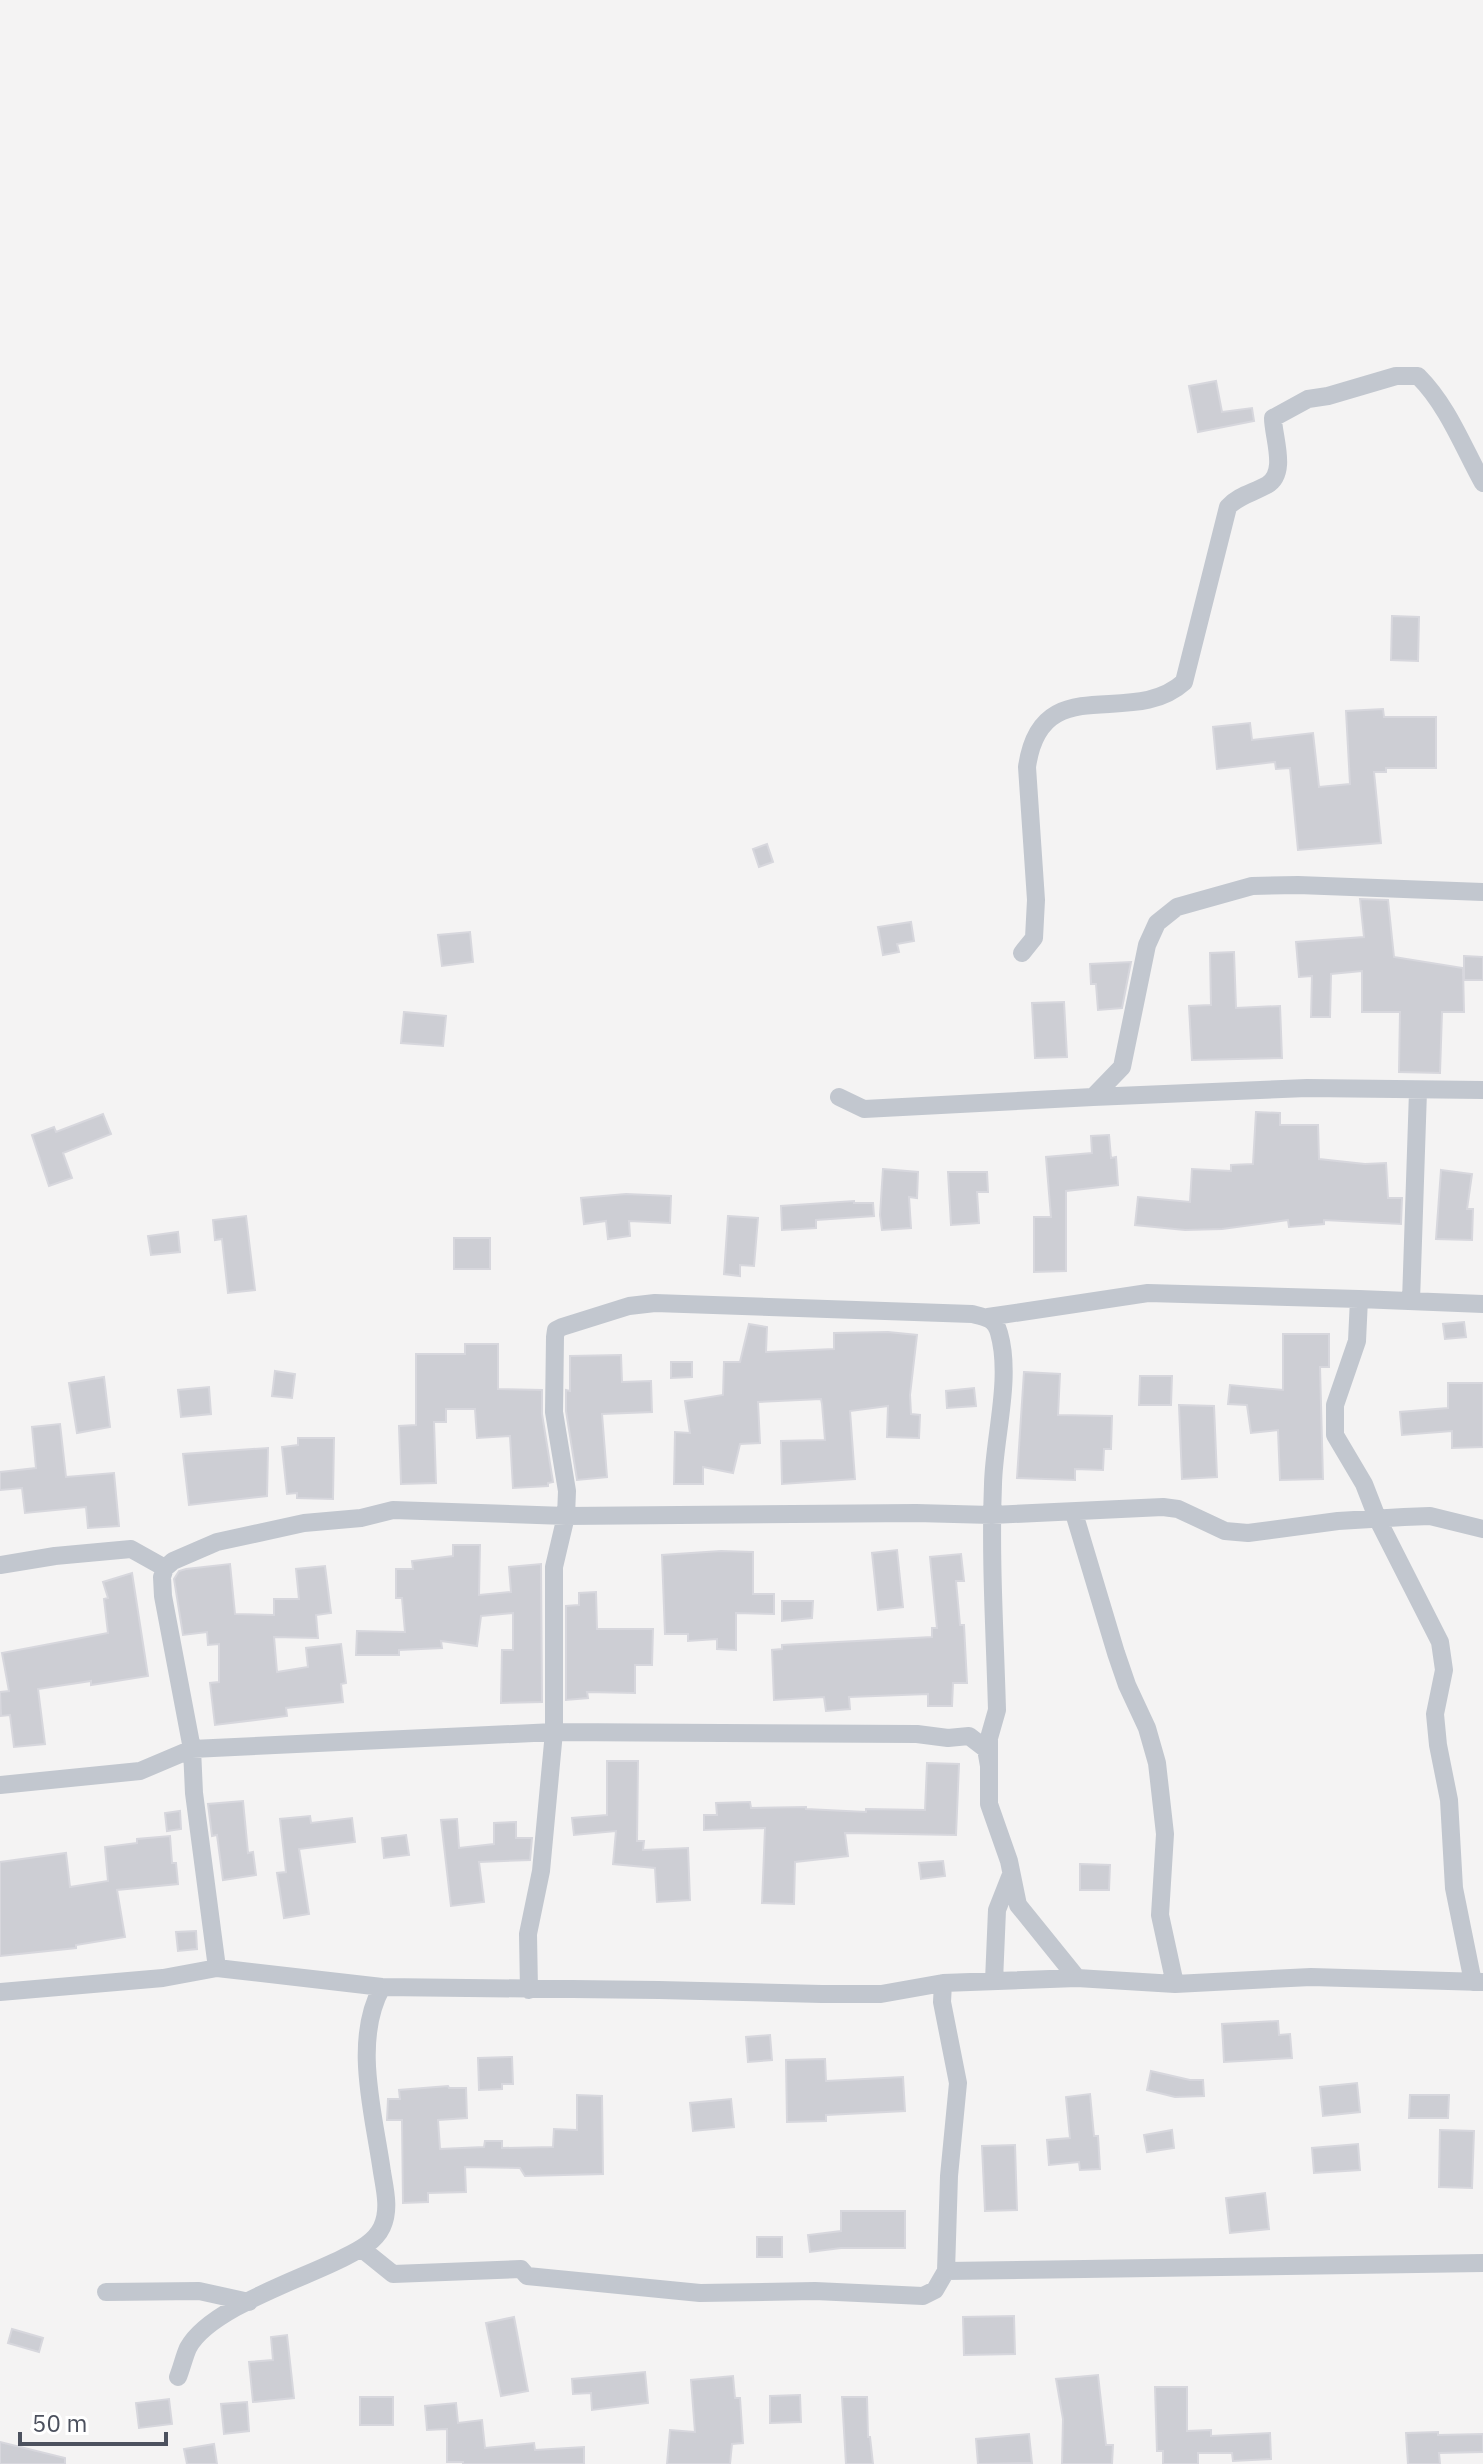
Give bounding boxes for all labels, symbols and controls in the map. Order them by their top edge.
scale bar [20,2396,166,2446]
text: 50 m [32,2407,87,2439]

